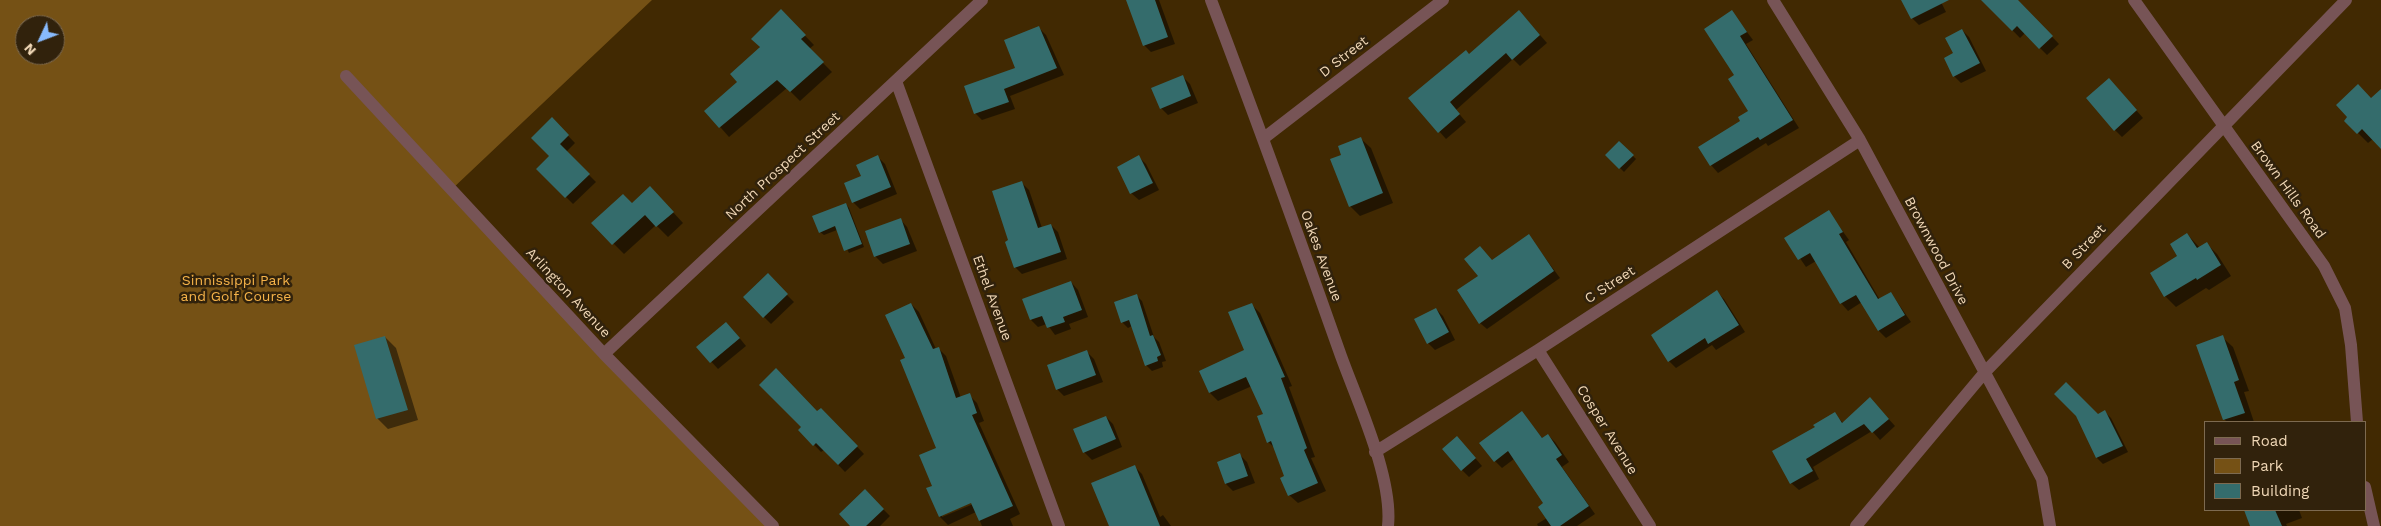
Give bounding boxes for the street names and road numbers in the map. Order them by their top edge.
street label: D Street [1316,33,1372,81]
street label: North Prospect Street [722,109,844,223]
street label: Brown Hills Road [2247,138,2329,242]
street label: Brownwood Drive [1900,194,1972,308]
street label: Oakes Avenue [1297,208,1345,304]
street label: B Street [2058,221,2110,273]
street label: Arlington Avenue [522,245,614,341]
street label: Ethel Avenue [969,253,1015,343]
street label: C Street [1582,263,1638,307]
street label: Cosper Avenue [1573,382,1641,478]

